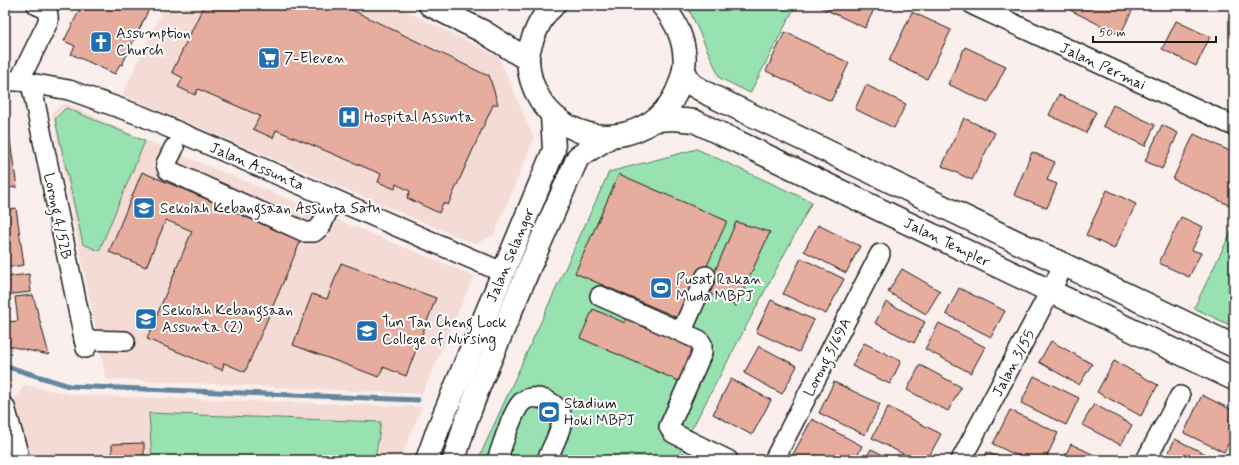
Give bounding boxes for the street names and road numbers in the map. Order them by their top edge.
street label: Jalan Permai [1057,38,1149,95]
street label: Jalan Assunta [206,138,307,196]
street label: Lorong 4/52B [37,171,76,262]
street label: Jalan Selangor [482,205,540,306]
street label: Jalan Templer [900,213,994,273]
street label: Lorong 3/69A [799,315,857,401]
street label: Jalan 3/55 [988,326,1040,401]

